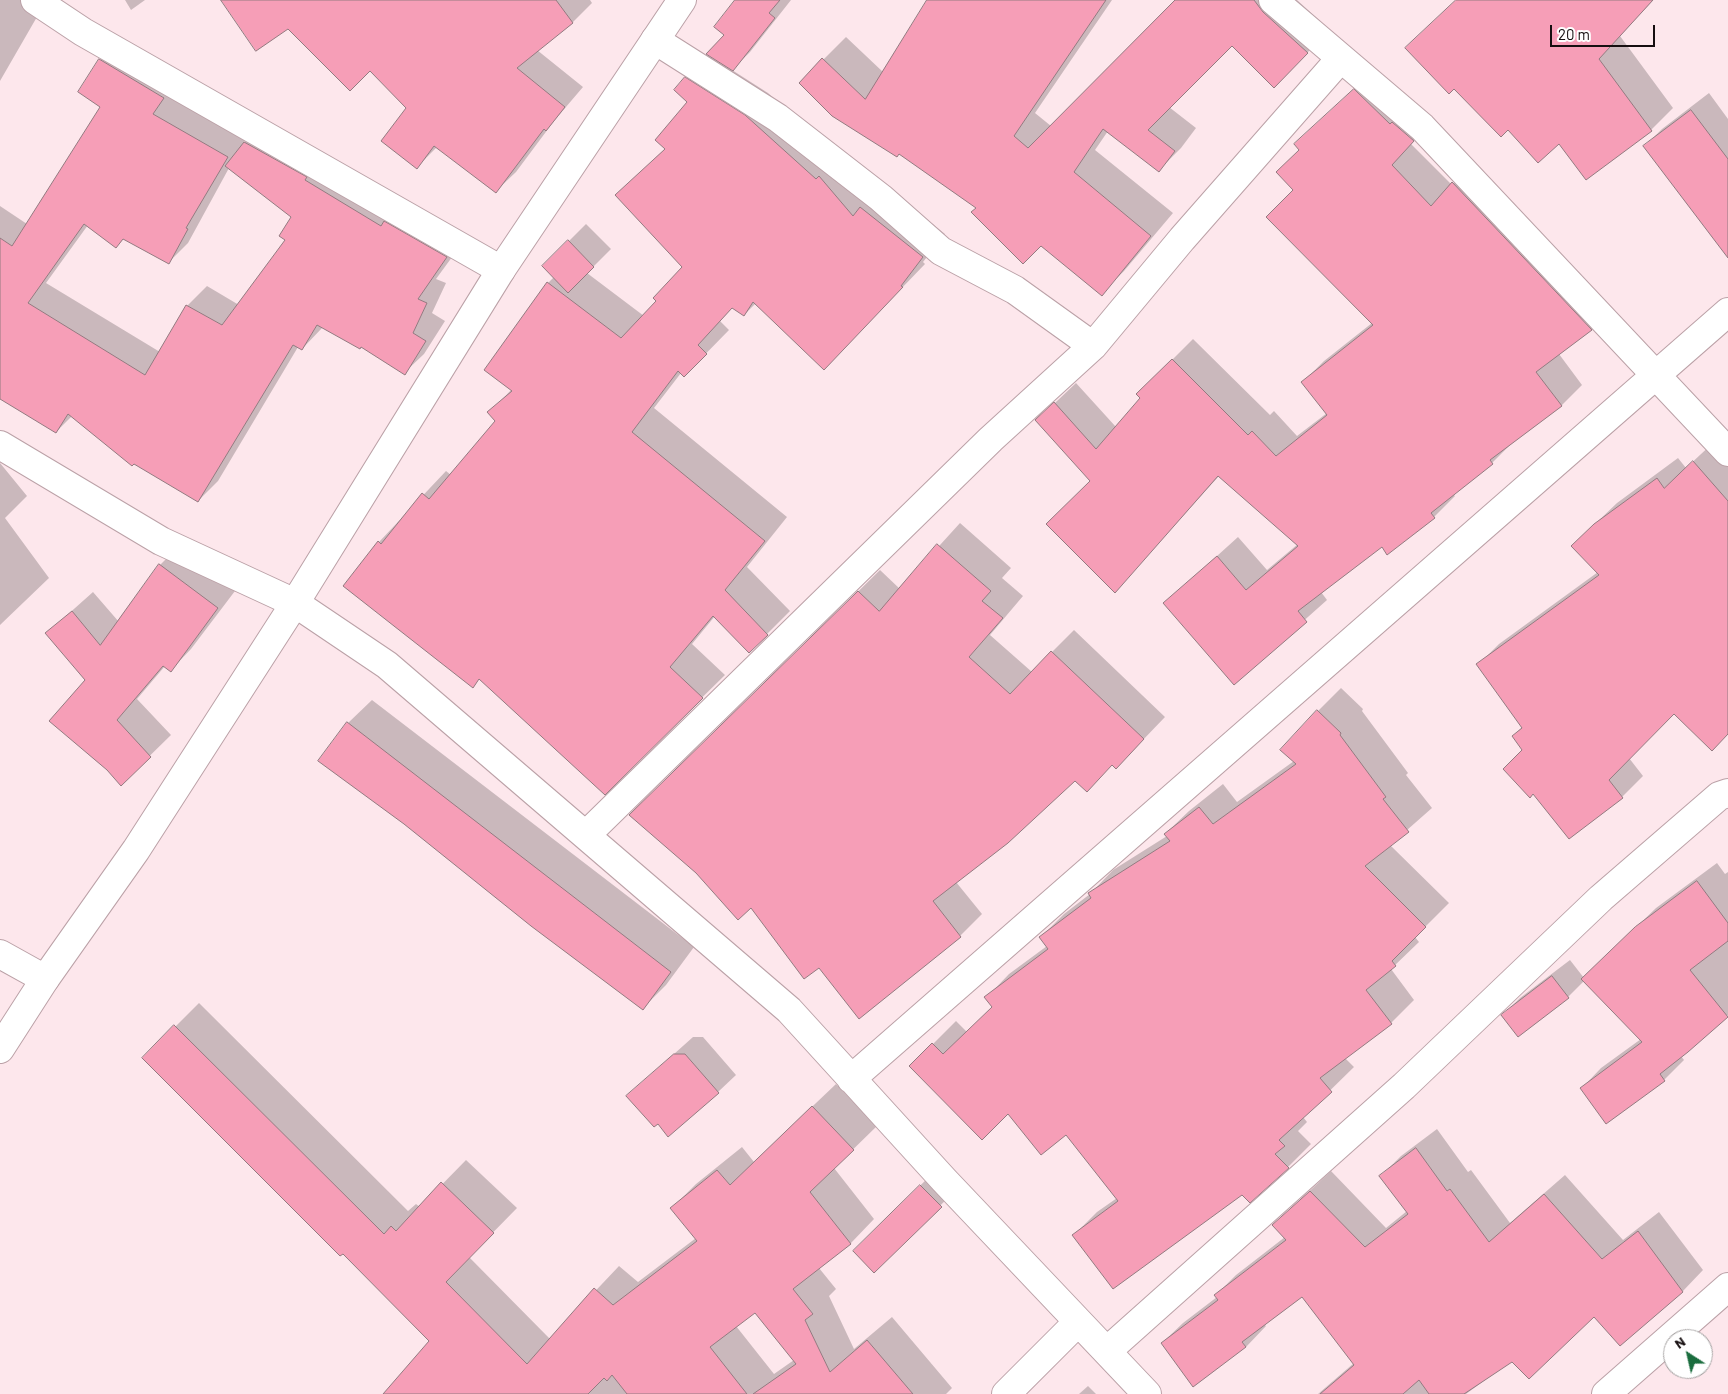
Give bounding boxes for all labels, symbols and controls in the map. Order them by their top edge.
scale bar [1553,15,1658,47]
text: 20 m [1558,25,1590,43]
north arrow [1663,1329,1713,1379]
text: N [1671,1332,1688,1352]

